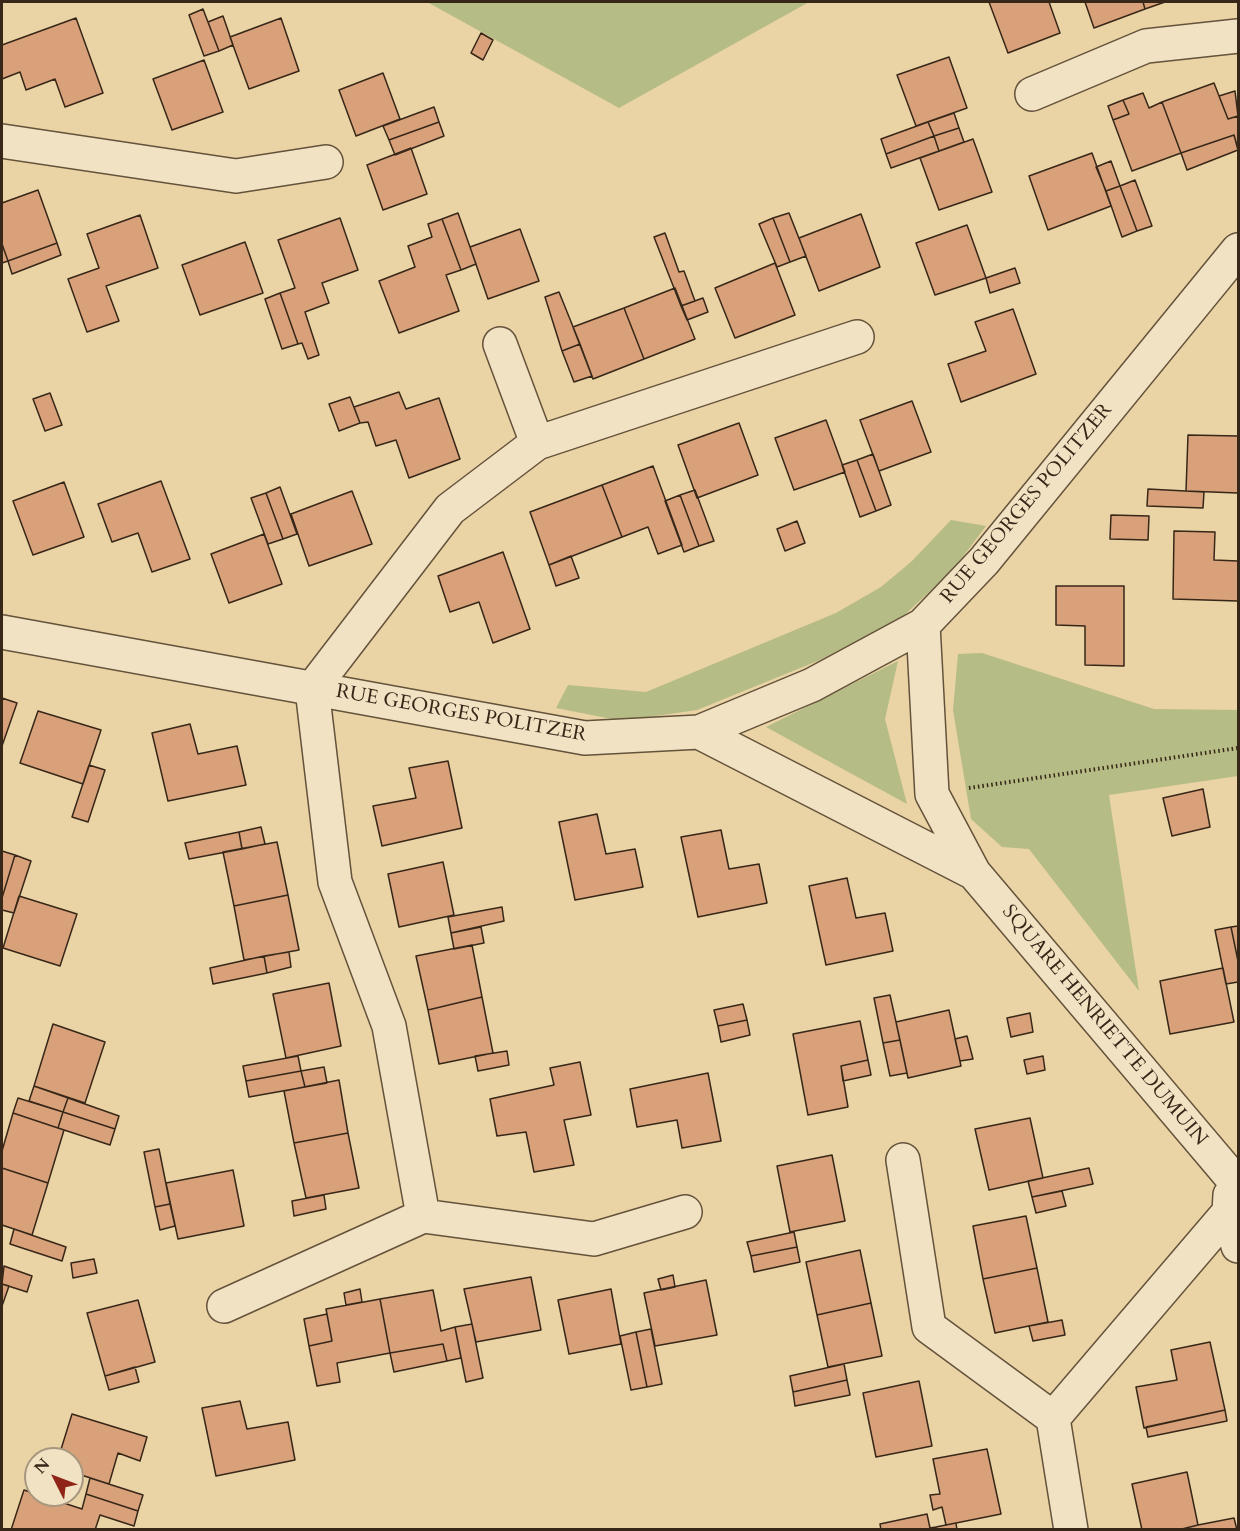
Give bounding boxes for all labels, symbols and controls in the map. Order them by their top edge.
street label: RUE GEORGES POLITZER [936,399,1118,609]
street label: RUE GEORGES POLITZER [334,680,588,748]
street label: SQUARE HENRIETTE DUMUIN [996,901,1212,1151]
north arrow [24,1447,84,1507]
text: N [29,1454,55,1479]

